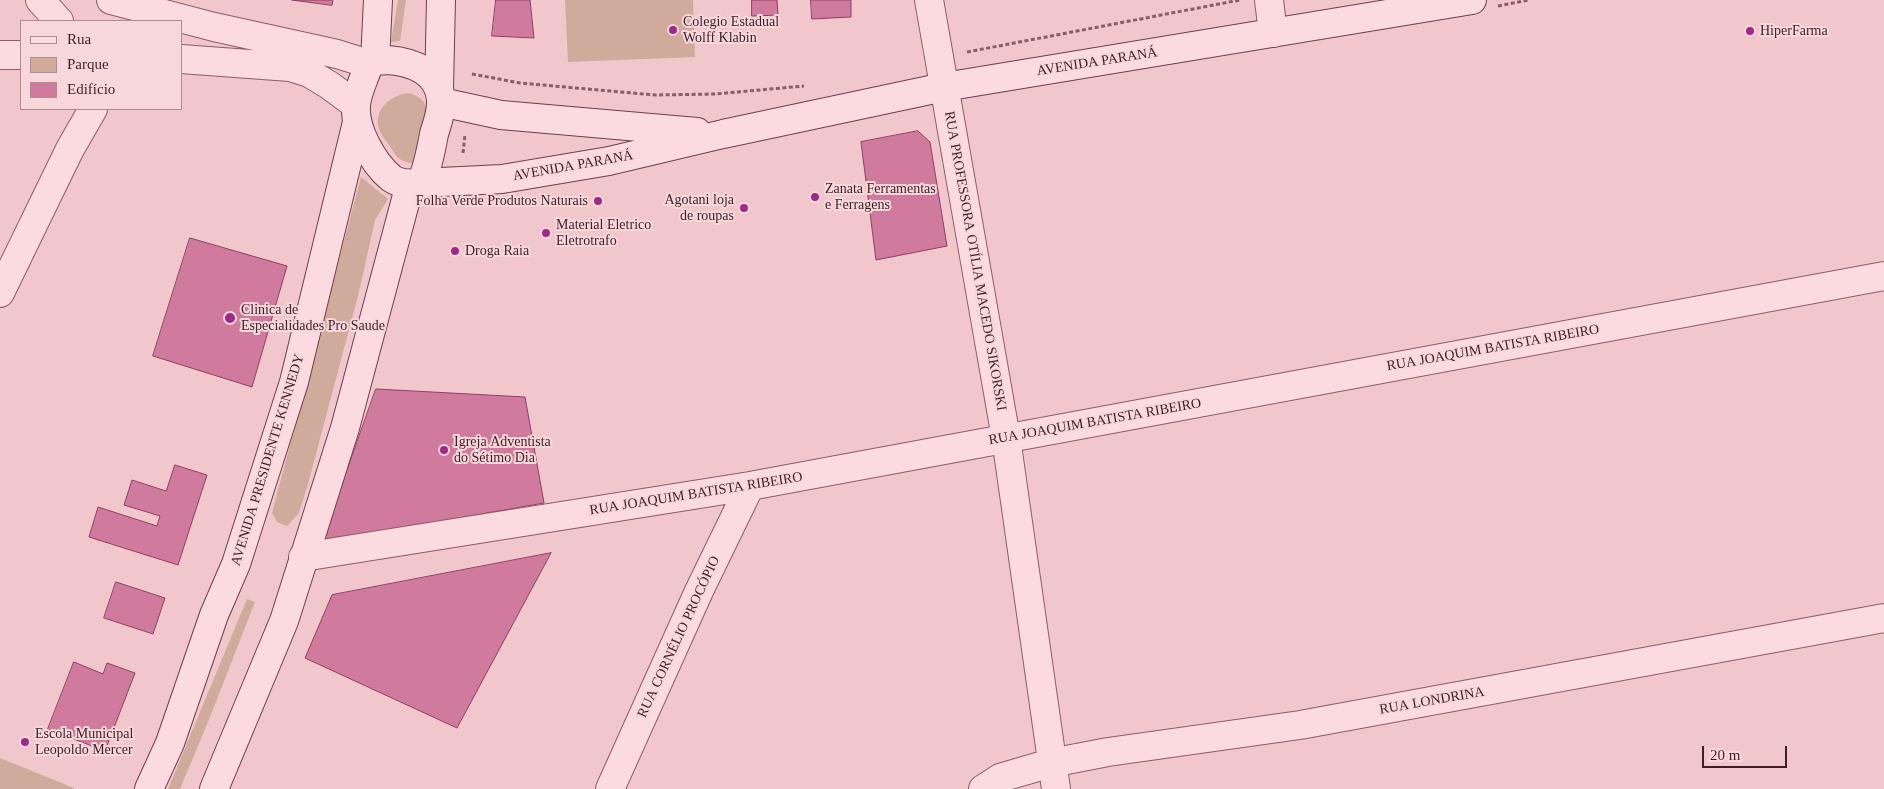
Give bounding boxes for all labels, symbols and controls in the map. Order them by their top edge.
place label: Colegio Estadual Wolff Klabin [683,14,779,46]
legend [20,20,182,110]
place label: HiperFarma [1760,23,1828,39]
marker: Colegio Estadual Wolff Klabin [667,24,679,36]
marker: HiperFarma [1744,25,1756,37]
text: Rua [67,31,91,47]
street label: AVENIDA PARANÁ [1036,44,1158,80]
text: Parque [67,56,109,72]
text: Edifício [67,81,115,97]
street label: RUA PROFESSORA OTÍLIA MACEDO SIKORSKI [940,110,1010,412]
street label: AVENIDA PARANÁ [512,147,634,185]
place label: Zanata Ferramentas e Ferragens [825,181,936,213]
marker: Zanata Ferramentas e Ferragens [809,191,821,203]
place label: Agotani loja de roupas [664,192,734,224]
place label: Folha Verde Produtos Naturais [416,193,588,209]
marker: Folha Verde Produtos Naturais [592,195,604,207]
marker: Agotani loja de roupas [738,202,750,214]
place label: Material Eletrico Eletrotrafo [556,217,651,250]
marker: Material Eletrico Eletrotrafo [540,227,552,239]
place label: Droga Raia [465,243,529,259]
marker: Droga Raia [449,245,461,257]
place label: Clinica de Especialidades Pro Saude [241,302,385,334]
marker: Clinica de Especialidades Pro Saude [223,311,237,325]
street label: RUA JOAQUIM BATISTA RIBEIRO [1385,321,1601,375]
street label: AVENIDA PRESIDENTE KENNEDY [228,352,308,568]
street label: RUA JOAQUIM BATISTA RIBEIRO [987,395,1203,449]
place label: Igreja Adventista do Sétimo Dia [454,434,551,467]
marker: Igreja Adventista do Sétimo Dia [438,444,450,456]
street label: RUA JOAQUIM BATISTA RIBEIRO [588,469,804,519]
street label: RUA CORNÉLIO PROCÓPIO [634,553,724,721]
street label: RUA LONDRINA [1378,684,1486,718]
place label: Escola Municipal Leopoldo Mercer [35,726,133,759]
marker: Escola Municipal Leopoldo Mercer [19,736,31,748]
scale bar [1704,736,1789,768]
text: 20 m [1710,747,1740,763]

